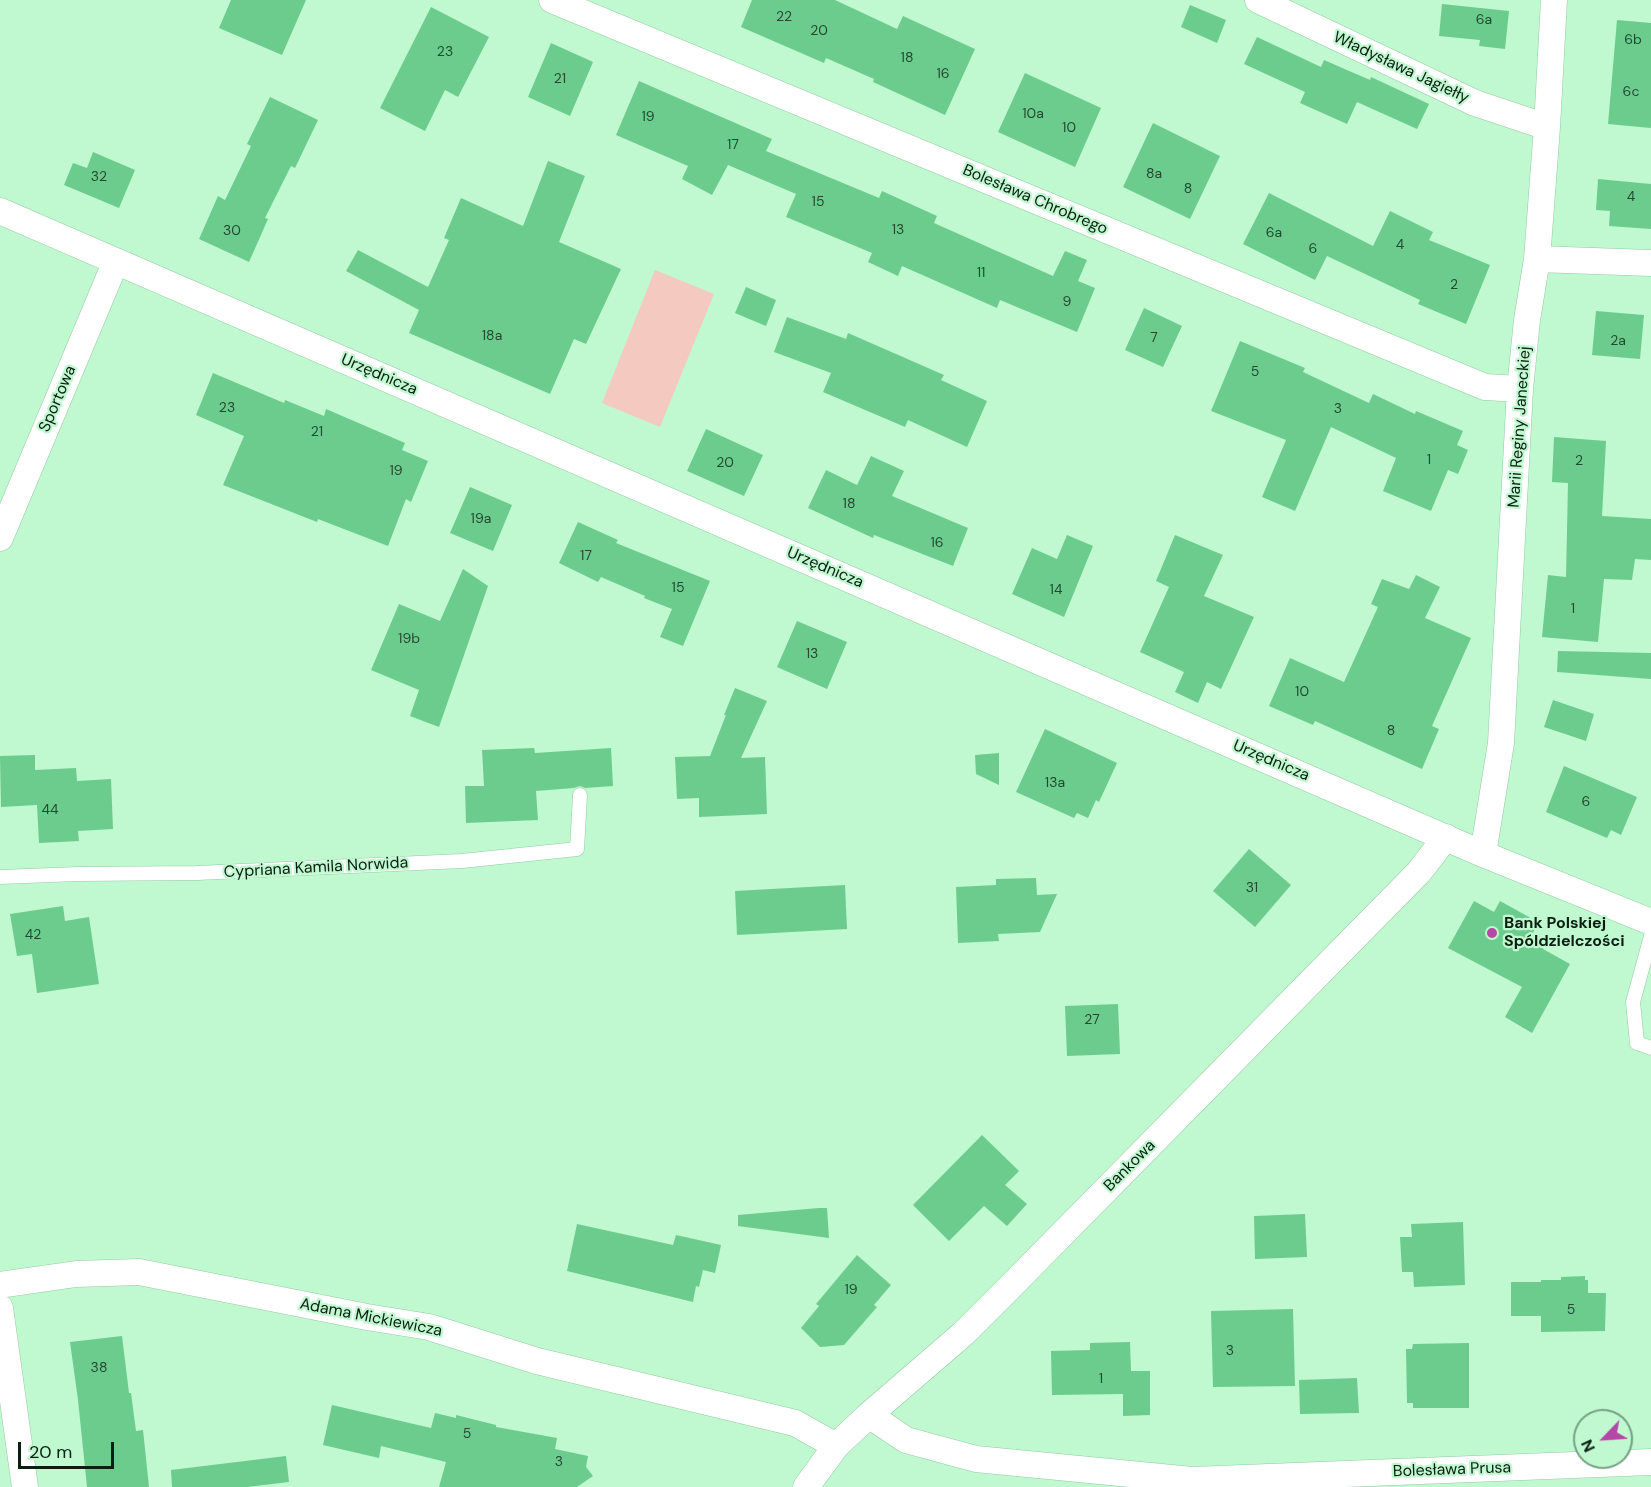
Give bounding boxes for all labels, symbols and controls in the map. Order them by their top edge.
house number: 22 [776,9,792,25]
house number: 6a [1476,12,1492,28]
house number: 20 [810,23,828,39]
street label: Władysława Jagiełły [1330,28,1472,108]
house number: 6b [1624,32,1642,48]
house number: 23 [437,44,453,60]
house number: 18 [901,50,913,66]
house number: 16 [936,66,950,82]
house number: 21 [554,71,566,87]
house number: 6c [1623,84,1639,100]
house number: 10a [1022,106,1044,122]
house number: 19 [641,109,655,125]
house number: 10 [1062,120,1076,136]
house number: 17 [727,137,739,153]
street label: Bolesława Chrobrego [960,161,1110,239]
house number: 8a [1146,166,1162,182]
house number: 32 [91,169,107,185]
house number: 8 [1184,181,1192,197]
house number: 4 [1627,189,1635,205]
house number: 15 [812,194,824,210]
house number: 13 [892,222,904,238]
house number: 30 [223,223,241,239]
house number: 6a [1266,225,1282,241]
house number: 4 [1396,237,1404,253]
house number: 6 [1309,241,1317,257]
house number: 11 [977,265,985,281]
house number: 2 [1450,277,1458,293]
house number: 9 [1063,294,1071,310]
house number: 18a [482,328,502,344]
house number: 7 [1150,330,1158,346]
house number: 2a [1610,333,1626,349]
street label: Marii Reginy Janeckiej [1505,346,1535,508]
street label: Urzędnicza [338,350,420,400]
street label: Sportowa [35,363,81,435]
house number: 5 [1251,364,1259,380]
house number: 23 [219,400,235,416]
house number: 3 [1334,401,1342,417]
house number: 21 [311,424,323,440]
house number: 1 [1427,452,1431,468]
house number: 2 [1575,453,1583,469]
house number: 20 [716,455,734,471]
house number: 19 [389,463,403,479]
house number: 18 [843,496,855,512]
house number: 19a [471,511,491,527]
house number: 16 [930,535,944,551]
street label: Urzędnicza [784,543,866,593]
house number: 17 [580,548,592,564]
house number: 15 [672,580,684,596]
house number: 14 [1050,582,1062,598]
house number: 1 [1571,601,1575,617]
house number: 19b [398,631,420,647]
house number: 13 [806,646,818,662]
house number: 10 [1295,684,1309,700]
house number: 8 [1387,723,1395,739]
street label: Urzędnicza [1230,736,1312,786]
house number: 13a [1045,775,1065,791]
house number: 6 [1582,794,1590,810]
house number: 44 [42,802,58,818]
street label: Cypriana Kamila Norwida [223,854,409,882]
house number: 31 [1246,880,1258,896]
place label: Bank Polskiej Spóldzielczości [1504,914,1625,952]
marker: Bank Polskiej Spóldzielczości [1485,926,1499,940]
house number: 42 [25,927,41,943]
house number: 27 [1084,1012,1100,1028]
street label: Bankowa [1100,1136,1160,1196]
house number: 19 [844,1282,858,1298]
street label: Adama Mickiewicza [298,1295,444,1341]
house number: 5 [1567,1302,1575,1318]
house number: 3 [1226,1343,1234,1359]
house number: 38 [91,1360,107,1376]
house number: 1 [1099,1371,1103,1387]
north arrow [1573,1409,1633,1469]
house number: 5 [463,1426,471,1442]
scale bar [21,1430,117,1468]
text: N [1576,1436,1600,1456]
text: 20 m [29,1440,72,1464]
house number: 3 [555,1454,563,1470]
street label: Bolesława Prusa [1393,1458,1511,1482]

